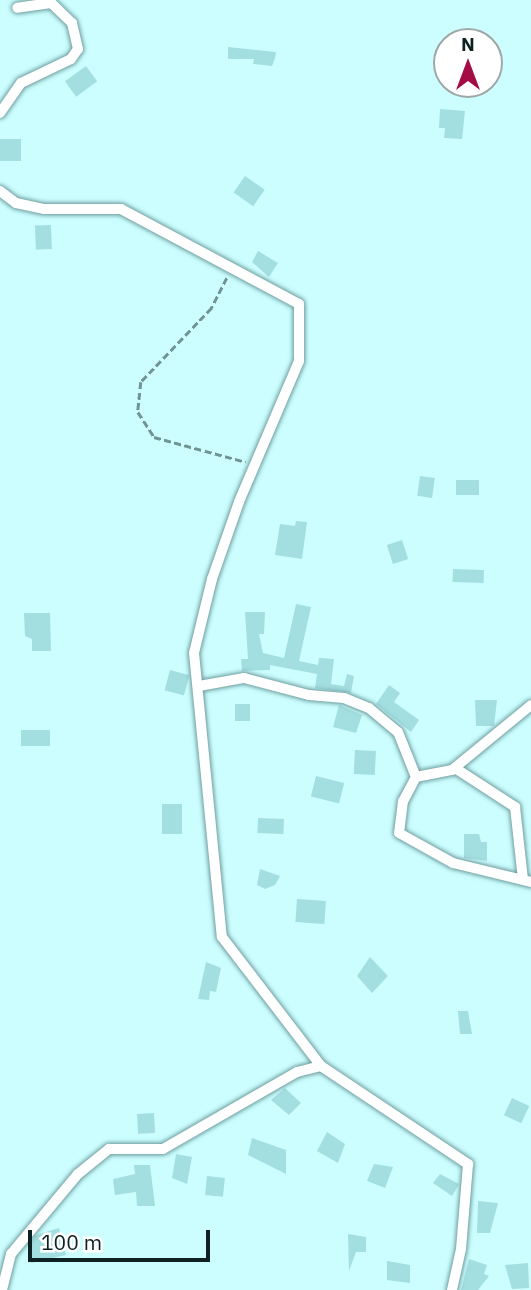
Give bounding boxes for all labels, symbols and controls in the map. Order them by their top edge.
north arrow [433,28,503,98]
text: N [461,32,475,56]
scale bar [32,1216,214,1260]
text: 100 m [41,1228,102,1256]

